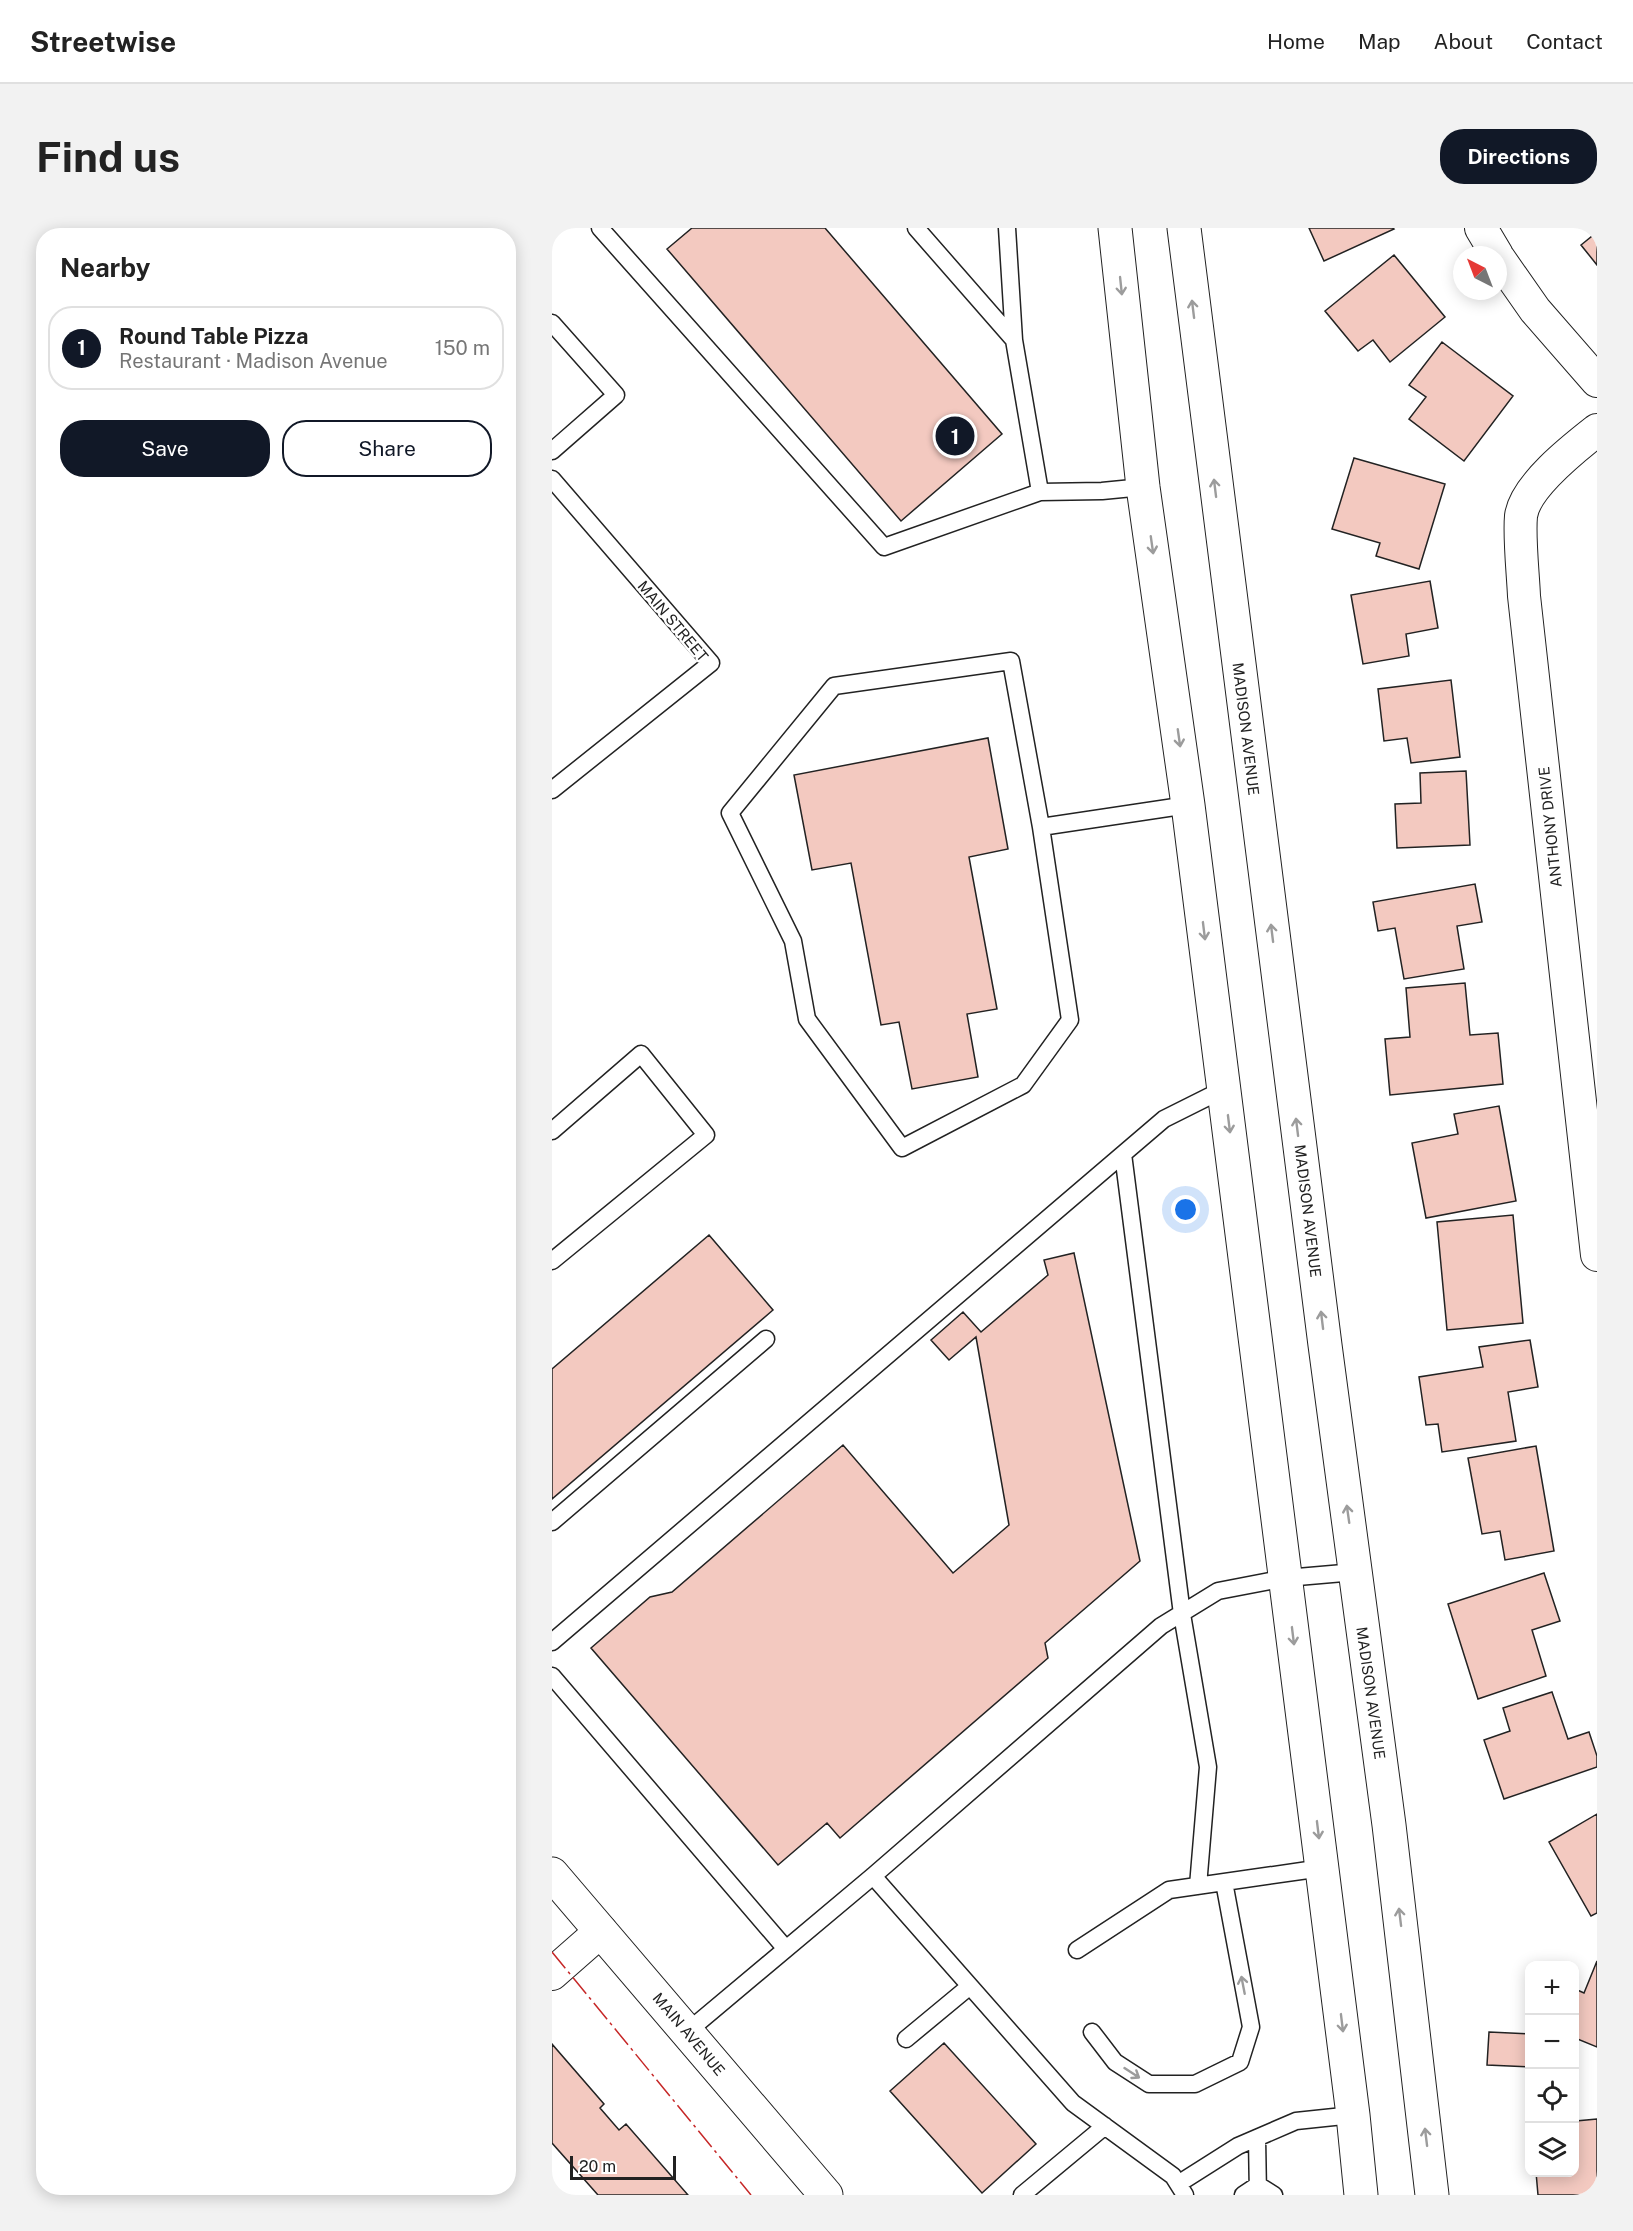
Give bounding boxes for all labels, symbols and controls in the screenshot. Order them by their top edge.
text: Streetwise [30,25,176,58]
text: Home [1267,29,1325,54]
text: Map [1358,29,1401,54]
text: About [1434,29,1493,54]
text: Contact [1526,29,1603,54]
button: Directions [1440,129,1597,184]
text: Find us [36,132,180,181]
north arrow [1453,246,1507,300]
text: Nearby [60,252,150,283]
one-way arrow [1116,276,1127,296]
one-way arrow [1188,299,1199,319]
text: Round Table Pizza [119,323,308,349]
text: 1 [77,336,86,360]
text: 150 m [435,336,490,360]
text: Restaurant · Madison Avenue [119,349,388,373]
pin: 1 [936,414,974,458]
button: Save [60,420,270,477]
button: Share [282,420,492,477]
one-way arrow [1210,479,1221,499]
one-way arrow [1146,534,1157,554]
street label: MAIN STREET [634,577,712,665]
street label: MADISON AVENUE [1229,662,1263,796]
one-way arrow [1173,727,1184,747]
street label: ANTHONY DRIVE [1535,766,1565,888]
one-way arrow [1199,921,1210,940]
one-way arrow [1267,924,1278,944]
one-way arrow [1223,1114,1234,1134]
one-way arrow [1292,1117,1303,1137]
street label: MADISON AVENUE [1291,1144,1325,1278]
your location [1171,1195,1200,1224]
one-way arrow [1316,1311,1327,1331]
one-way arrow [1342,1504,1353,1524]
one-way arrow [1288,1626,1299,1646]
street label: MADISON AVENUE [1353,1626,1389,1760]
one-way arrow [1312,1819,1323,1839]
one-way arrow [1394,1908,1405,1927]
map controls [1525,1961,1579,2177]
button: + [1525,1961,1579,2015]
one-way arrow [1237,1976,1248,1996]
street label: MAIN AVENUE [650,1989,728,2079]
one-way arrow [1337,2013,1348,2033]
button: − [1525,2015,1579,2069]
one-way arrow [1124,2067,1140,2079]
button: locate [1525,2069,1579,2123]
button: layers [1525,2123,1579,2177]
one-way arrow [1420,2127,1431,2147]
scale bar [570,2153,676,2180]
text: 20 m [579,2157,616,2176]

